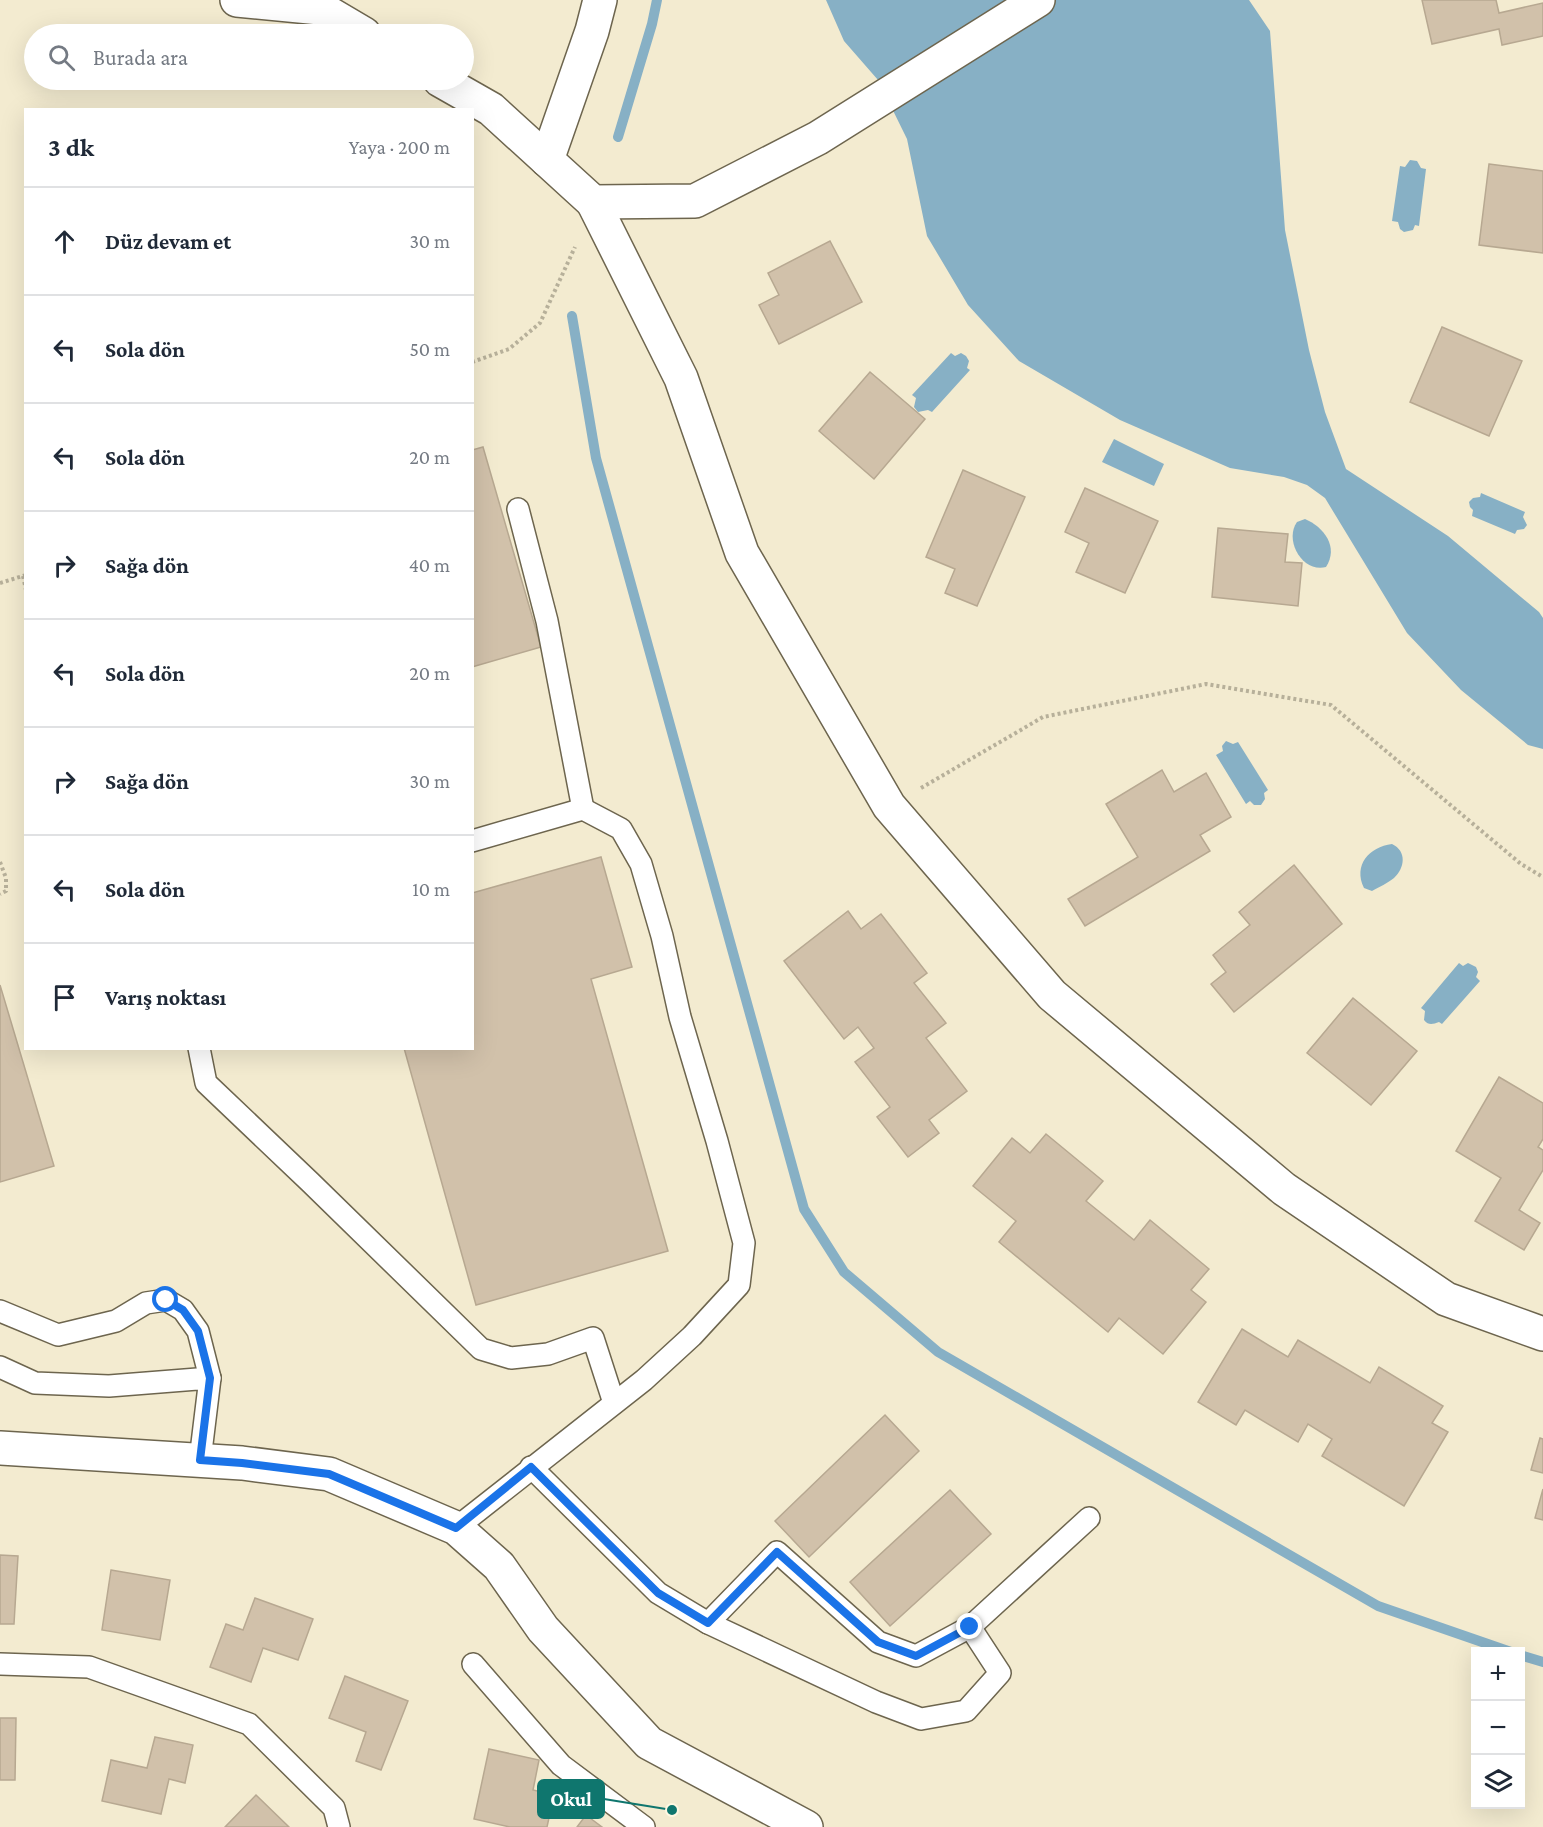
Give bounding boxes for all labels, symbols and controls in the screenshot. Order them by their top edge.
search box [24,24,474,90]
icon: search [45,41,78,74]
text: Burada ara [93,45,188,70]
text: 3 dk [48,133,94,162]
text: Yaya · 200 m [349,136,450,158]
icon: ahead [48,225,81,258]
text: Düz devam et [105,229,231,254]
text: 30 m [409,230,450,252]
icon: left [48,333,81,366]
text: Sola dön [105,337,185,362]
text: 50 m [409,338,450,360]
icon: left [48,441,81,474]
text: Sola dön [105,445,185,470]
text: 20 m [409,446,450,468]
icon: right [48,549,81,582]
text: Sağa dön [105,553,189,578]
text: 40 m [409,554,450,576]
icon: left [48,657,81,690]
text: Sola dön [105,661,185,686]
text: 20 m [409,662,450,684]
icon: right [48,765,81,798]
text: Sağa dön [105,769,189,794]
text: 30 m [409,770,450,792]
icon: left [48,873,81,906]
text: Sola dön [105,877,185,902]
text: 10 m [412,878,450,900]
icon: arrive [48,981,81,1014]
text: Varış noktası [105,985,226,1010]
route start [152,1286,178,1312]
route end [956,1613,982,1639]
map controls [1471,1647,1525,1809]
button: + [1471,1647,1525,1701]
button: − [1471,1701,1525,1755]
button: layers [1471,1755,1525,1809]
callout: Okul [538,1780,604,1818]
text: Okul [550,1788,592,1810]

